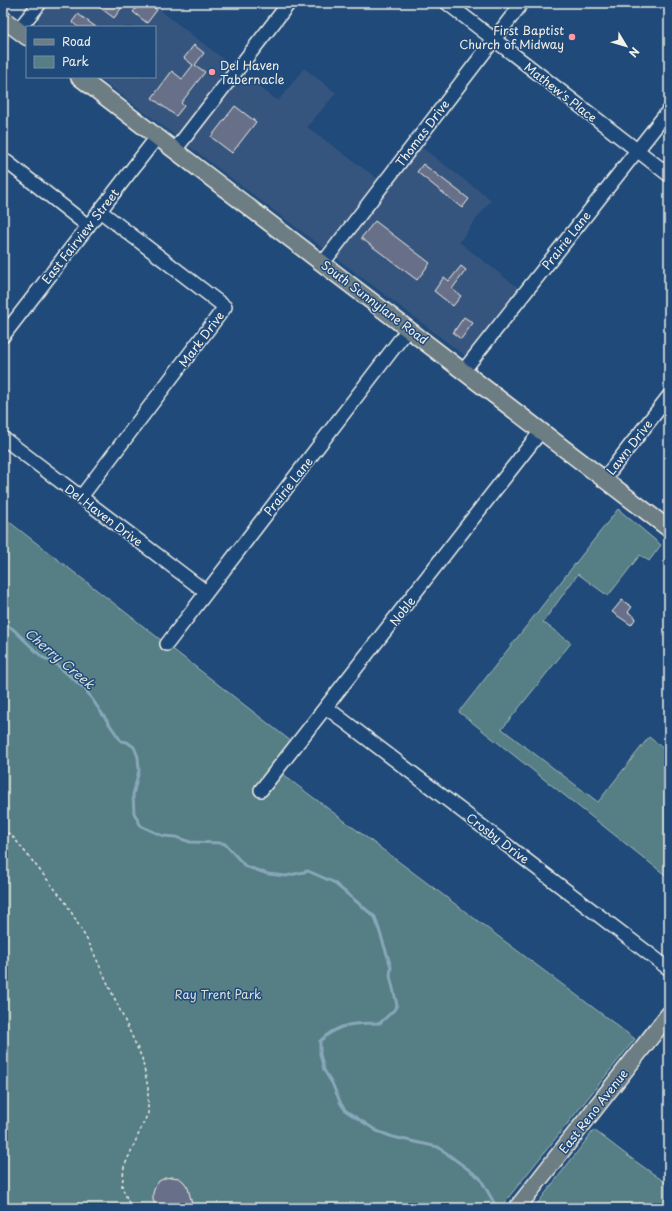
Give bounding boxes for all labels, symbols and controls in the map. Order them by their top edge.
place label: First Baptist Church of Midway [459,21,564,53]
legend [26,26,156,78]
north arrow [606,26,646,66]
text: Road [62,32,91,50]
marker: First Baptist Church of Midway [567,32,577,42]
text: N [625,44,644,61]
text: Park [62,52,89,70]
place label: Del Haven Tabernacle [220,56,285,88]
street label: Mathew's Place [521,58,601,126]
marker: Del Haven Tabernacle [207,67,217,77]
street label: Thomas Drive [391,96,453,170]
street label: East Fairview Street [37,184,123,287]
street label: Prairie Lane [537,207,595,273]
street label: South Sunnylane Road [318,256,432,348]
street label: Mark Drive [174,307,228,371]
street label: Lawn Drive [602,416,656,478]
street label: Prairie Lane [259,453,317,519]
street label: Del Haven Drive [61,480,147,550]
street label: Noble [385,592,419,629]
water label: Cherry Creek [21,623,100,694]
street label: Crosby Drive [463,808,534,868]
park label: Ray Trent Park [175,985,261,1003]
street label: East Reno Avenue [554,1065,632,1157]

